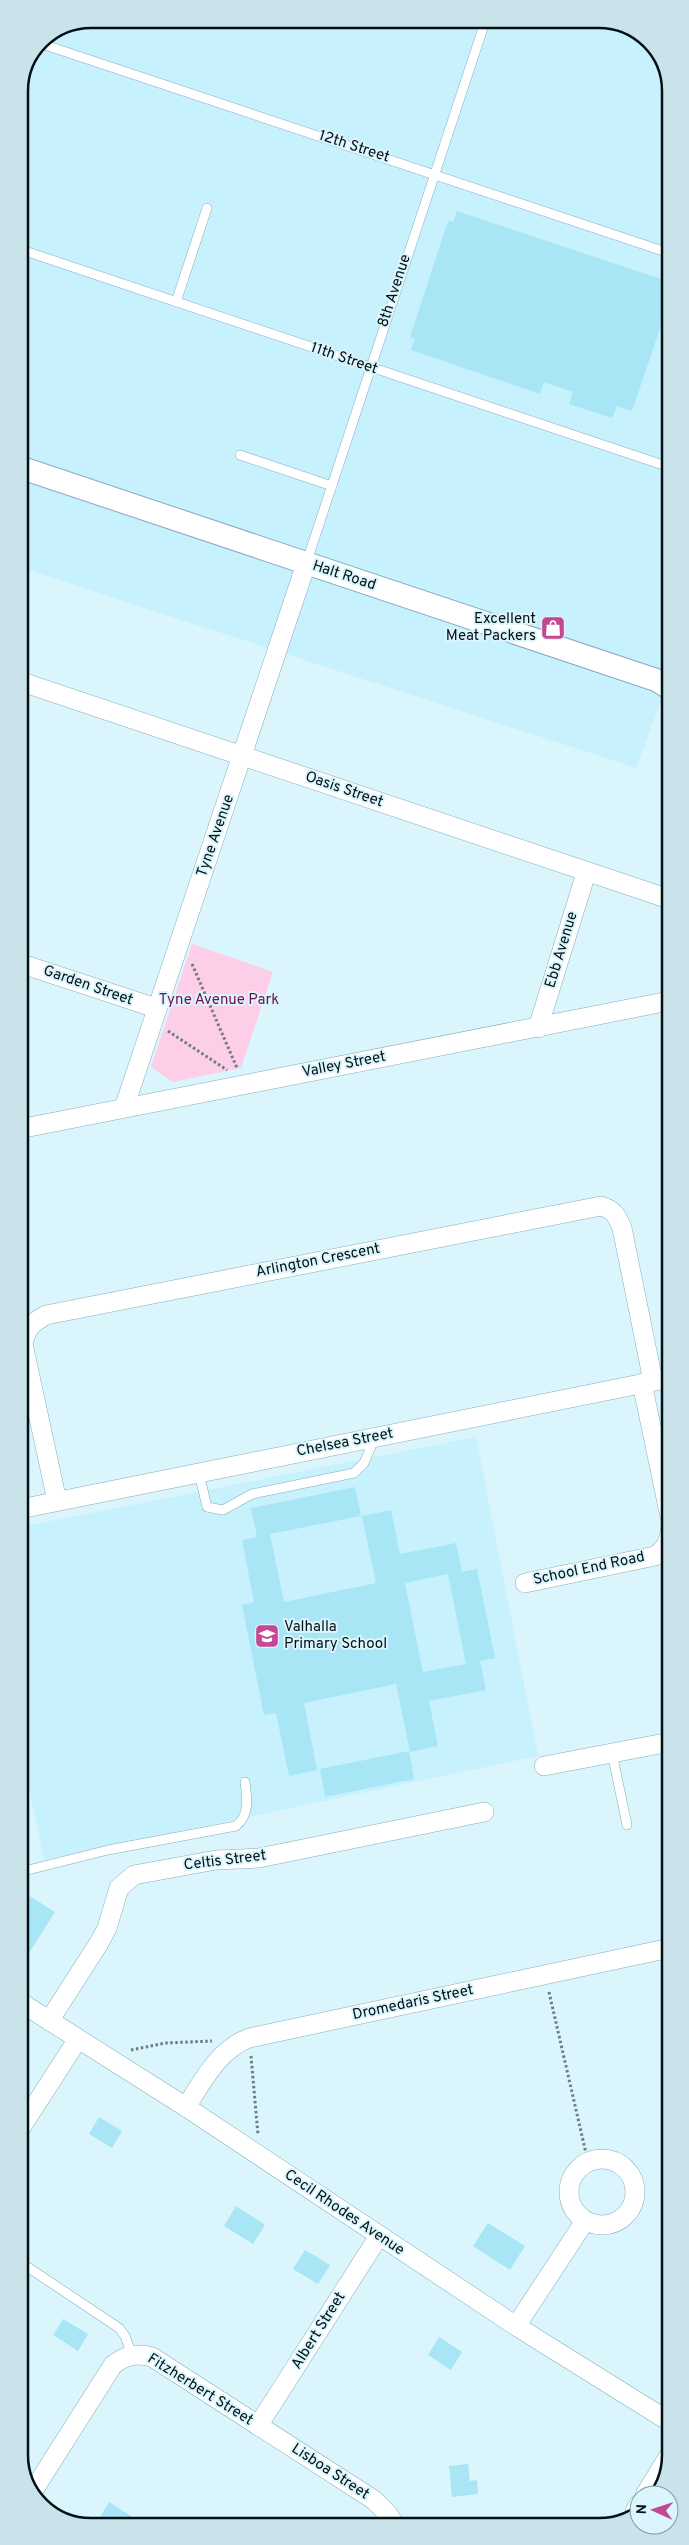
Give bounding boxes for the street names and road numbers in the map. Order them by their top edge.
street label: 12th Street [316,127,392,167]
street label: 8th Avenue [374,252,416,330]
street label: 11th Street [308,339,380,379]
street label: Halt Road [310,557,378,595]
street label: Oasis Street [302,768,386,812]
street label: Tyne Avenue [193,792,239,880]
street label: Ebb Avenue [541,909,583,991]
street label: Garden Street [41,962,135,1010]
street label: Valley Street [300,1048,388,1082]
street label: Arlington Crescent [254,1240,382,1282]
street label: Chelsea Street [295,1424,395,1462]
street label: School End Road [531,1548,647,1590]
street label: Celtis Street [183,1847,267,1875]
street label: Dromedaris Street [351,1981,475,2025]
street label: Cecil Rhodes Avenue [280,2166,408,2260]
street label: Albert Street [288,2289,350,2373]
street label: Fitzherbert Street [143,2350,257,2430]
street label: Lisboa Street [287,2440,373,2504]

